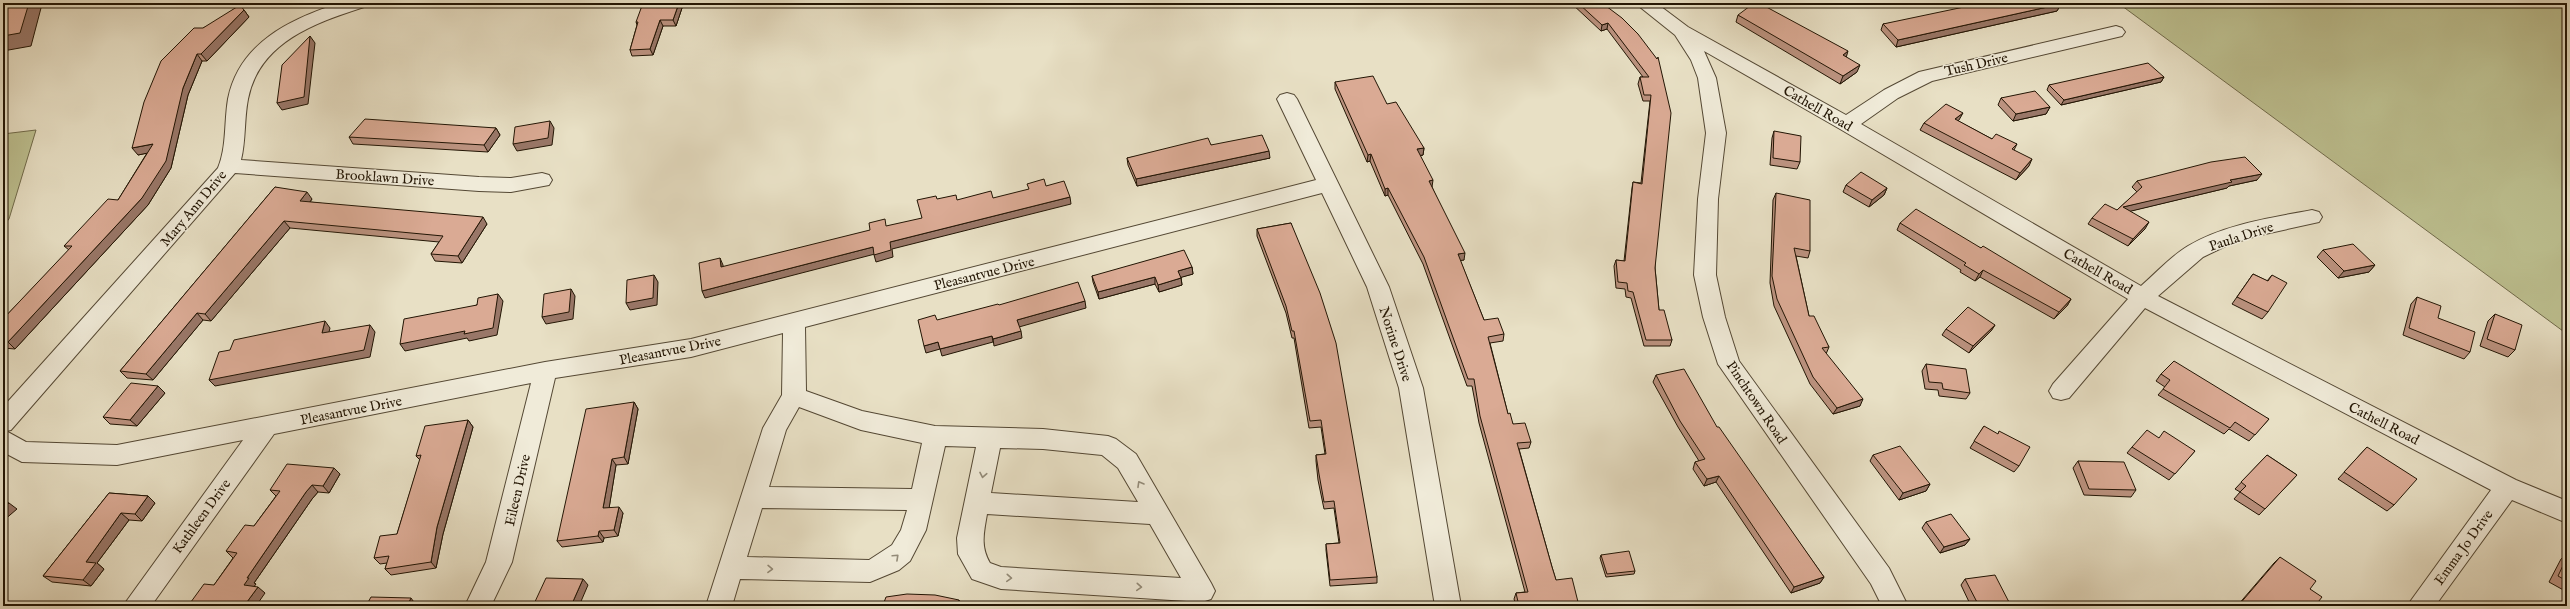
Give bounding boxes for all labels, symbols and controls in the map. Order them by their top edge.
street label: Tush Drive [1943,49,2010,81]
street label: Cathell Road [1780,82,1856,136]
street label: Mary Ann Drive [157,166,231,251]
street label: Brooklawn Drive [335,166,435,190]
street label: Paula Drive [2207,218,2276,256]
street label: Cathell Road [2060,245,2136,299]
street label: Pleasantvue Drive [932,253,1037,295]
street label: Norine Drive [1374,305,1416,385]
street label: Pleasantvue Drive [618,332,723,370]
street label: Pinchtown Road [1722,358,1791,448]
street label: Pleasantvue Drive [299,392,404,430]
street label: Cathell Road [2345,398,2422,450]
street label: Eileen Drive [501,452,535,528]
one-way arrow [979,472,987,478]
street label: Kathleen Drive [169,475,235,558]
one-way arrow [1138,481,1145,488]
street label: Emma Jo Drive [2430,506,2498,589]
one-way arrow [891,555,899,562]
one-way arrow [767,565,773,573]
one-way arrow [1006,574,1012,583]
one-way arrow [1136,582,1142,591]

